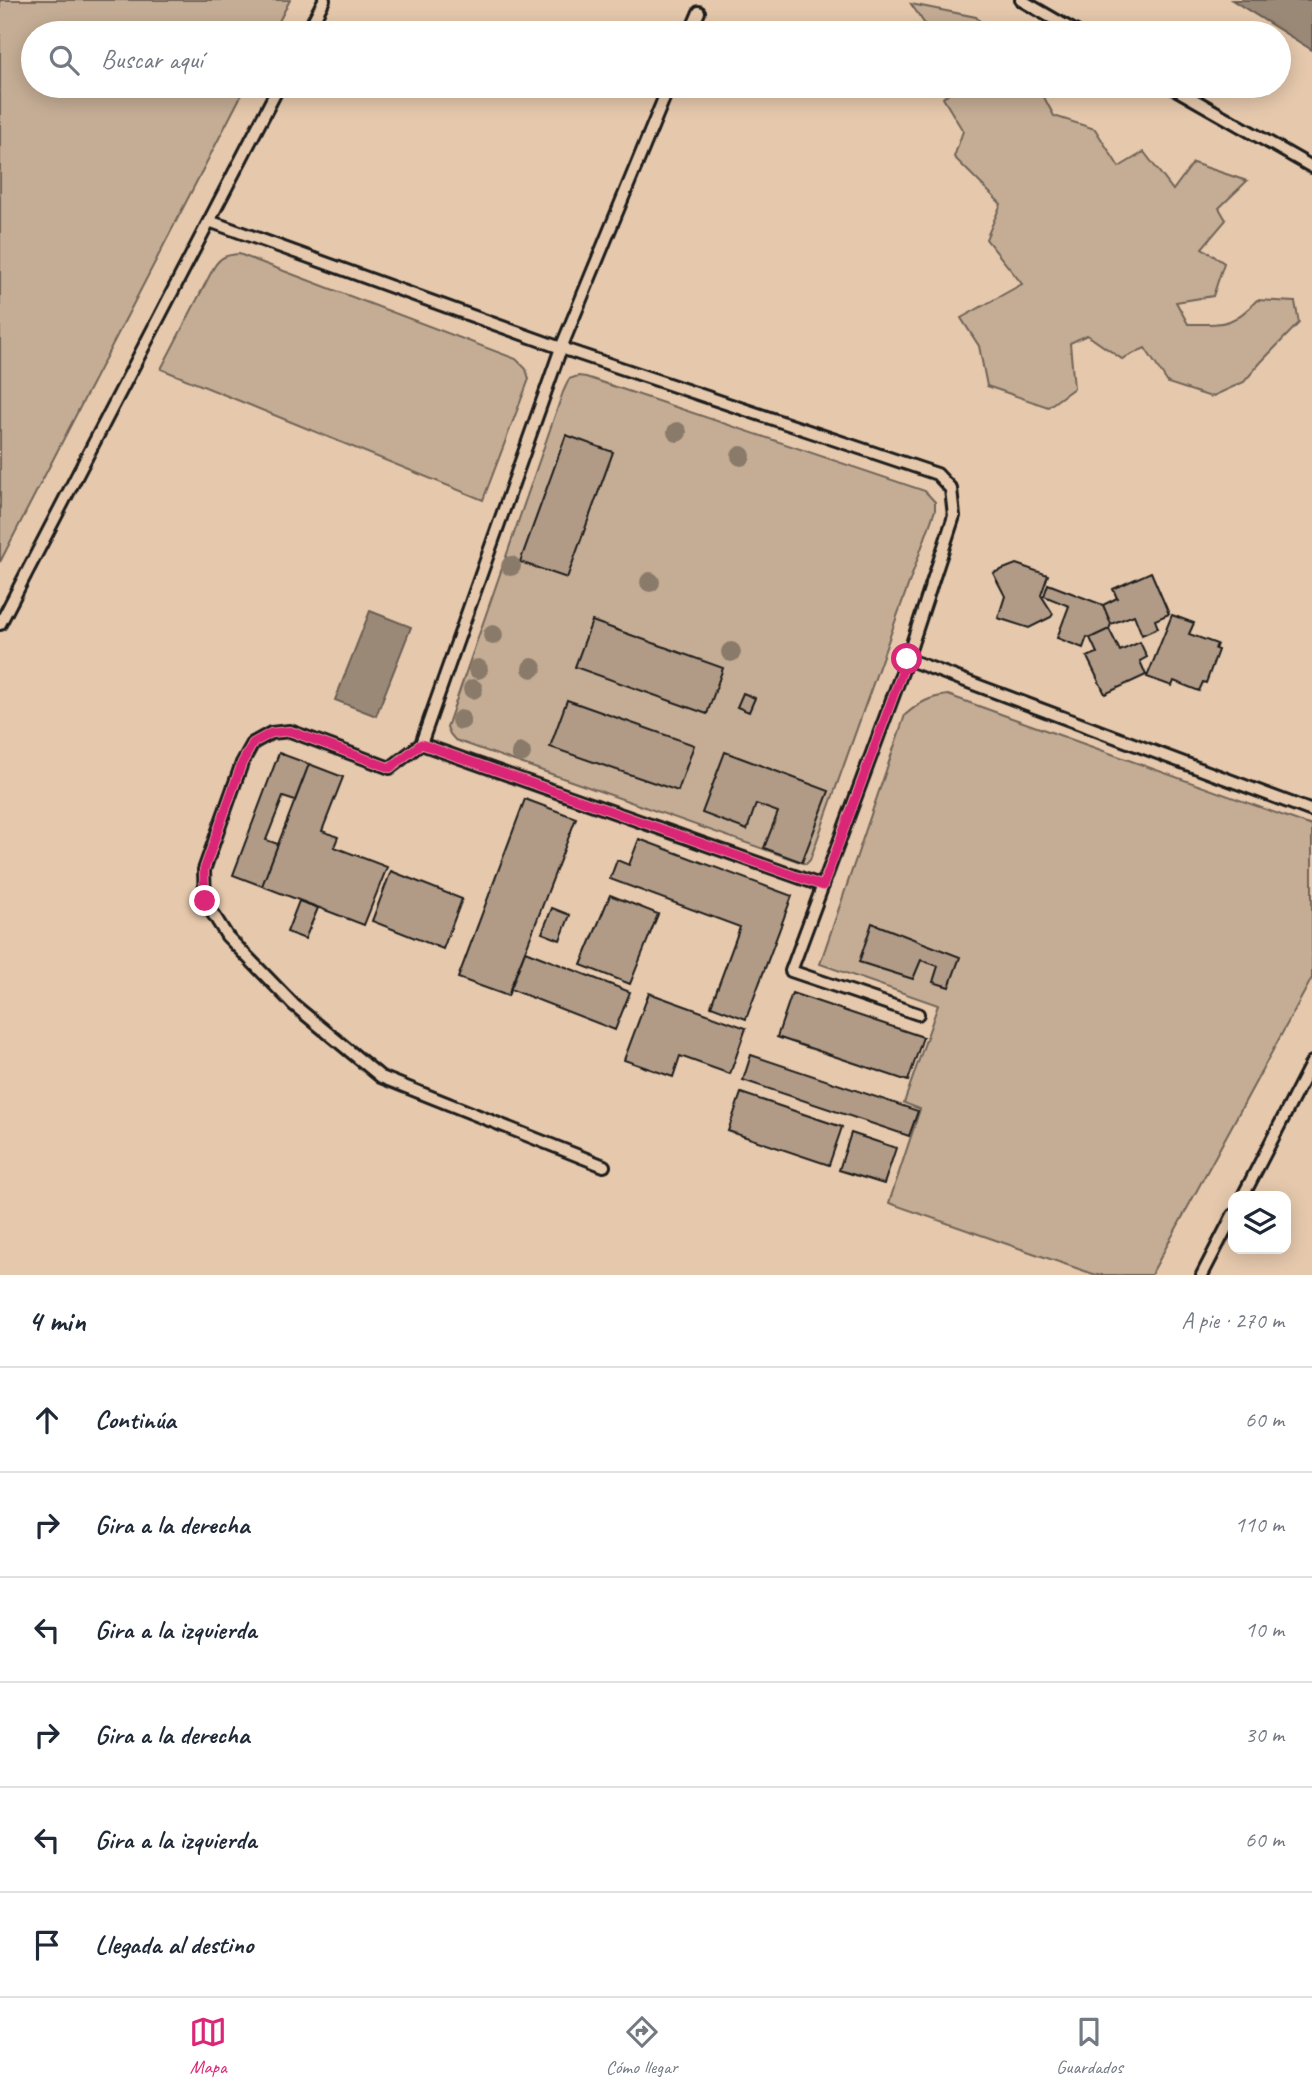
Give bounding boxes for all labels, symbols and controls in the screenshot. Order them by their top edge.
search box [21,21,1291,98]
icon: search [45,41,83,79]
text: Buscar aquí [101,43,203,76]
route start [891,643,922,674]
route end [189,885,220,916]
map controls [1228,1191,1291,1254]
button: layers [1228,1191,1291,1254]
text: 4 min [28,1302,85,1340]
text: A pie · 270 m [1181,1306,1284,1335]
icon: ahead [28,1401,66,1439]
text: Continúa [95,1403,176,1436]
text: 60 m [1245,1405,1284,1434]
icon: right [28,1506,66,1544]
text: Gira a la derecha [95,1508,249,1541]
text: 110 m [1235,1510,1284,1539]
icon: left [28,1611,66,1649]
text: Gira a la izquierda [95,1613,256,1646]
text: 10 m [1245,1615,1284,1644]
icon: right [28,1716,66,1754]
text: Gira a la derecha [95,1718,249,1751]
text: 30 m [1245,1720,1284,1749]
icon: left [28,1821,66,1859]
text: Gira a la izquierda [95,1823,256,1856]
text: 60 m [1245,1825,1284,1854]
icon: arrive [28,1926,66,1964]
text: Llegada al destino [95,1928,253,1961]
tab: Mapa [189,2013,227,2079]
tab: Cómo llegar [606,2013,678,2079]
tab: Guardados [1056,2013,1123,2079]

